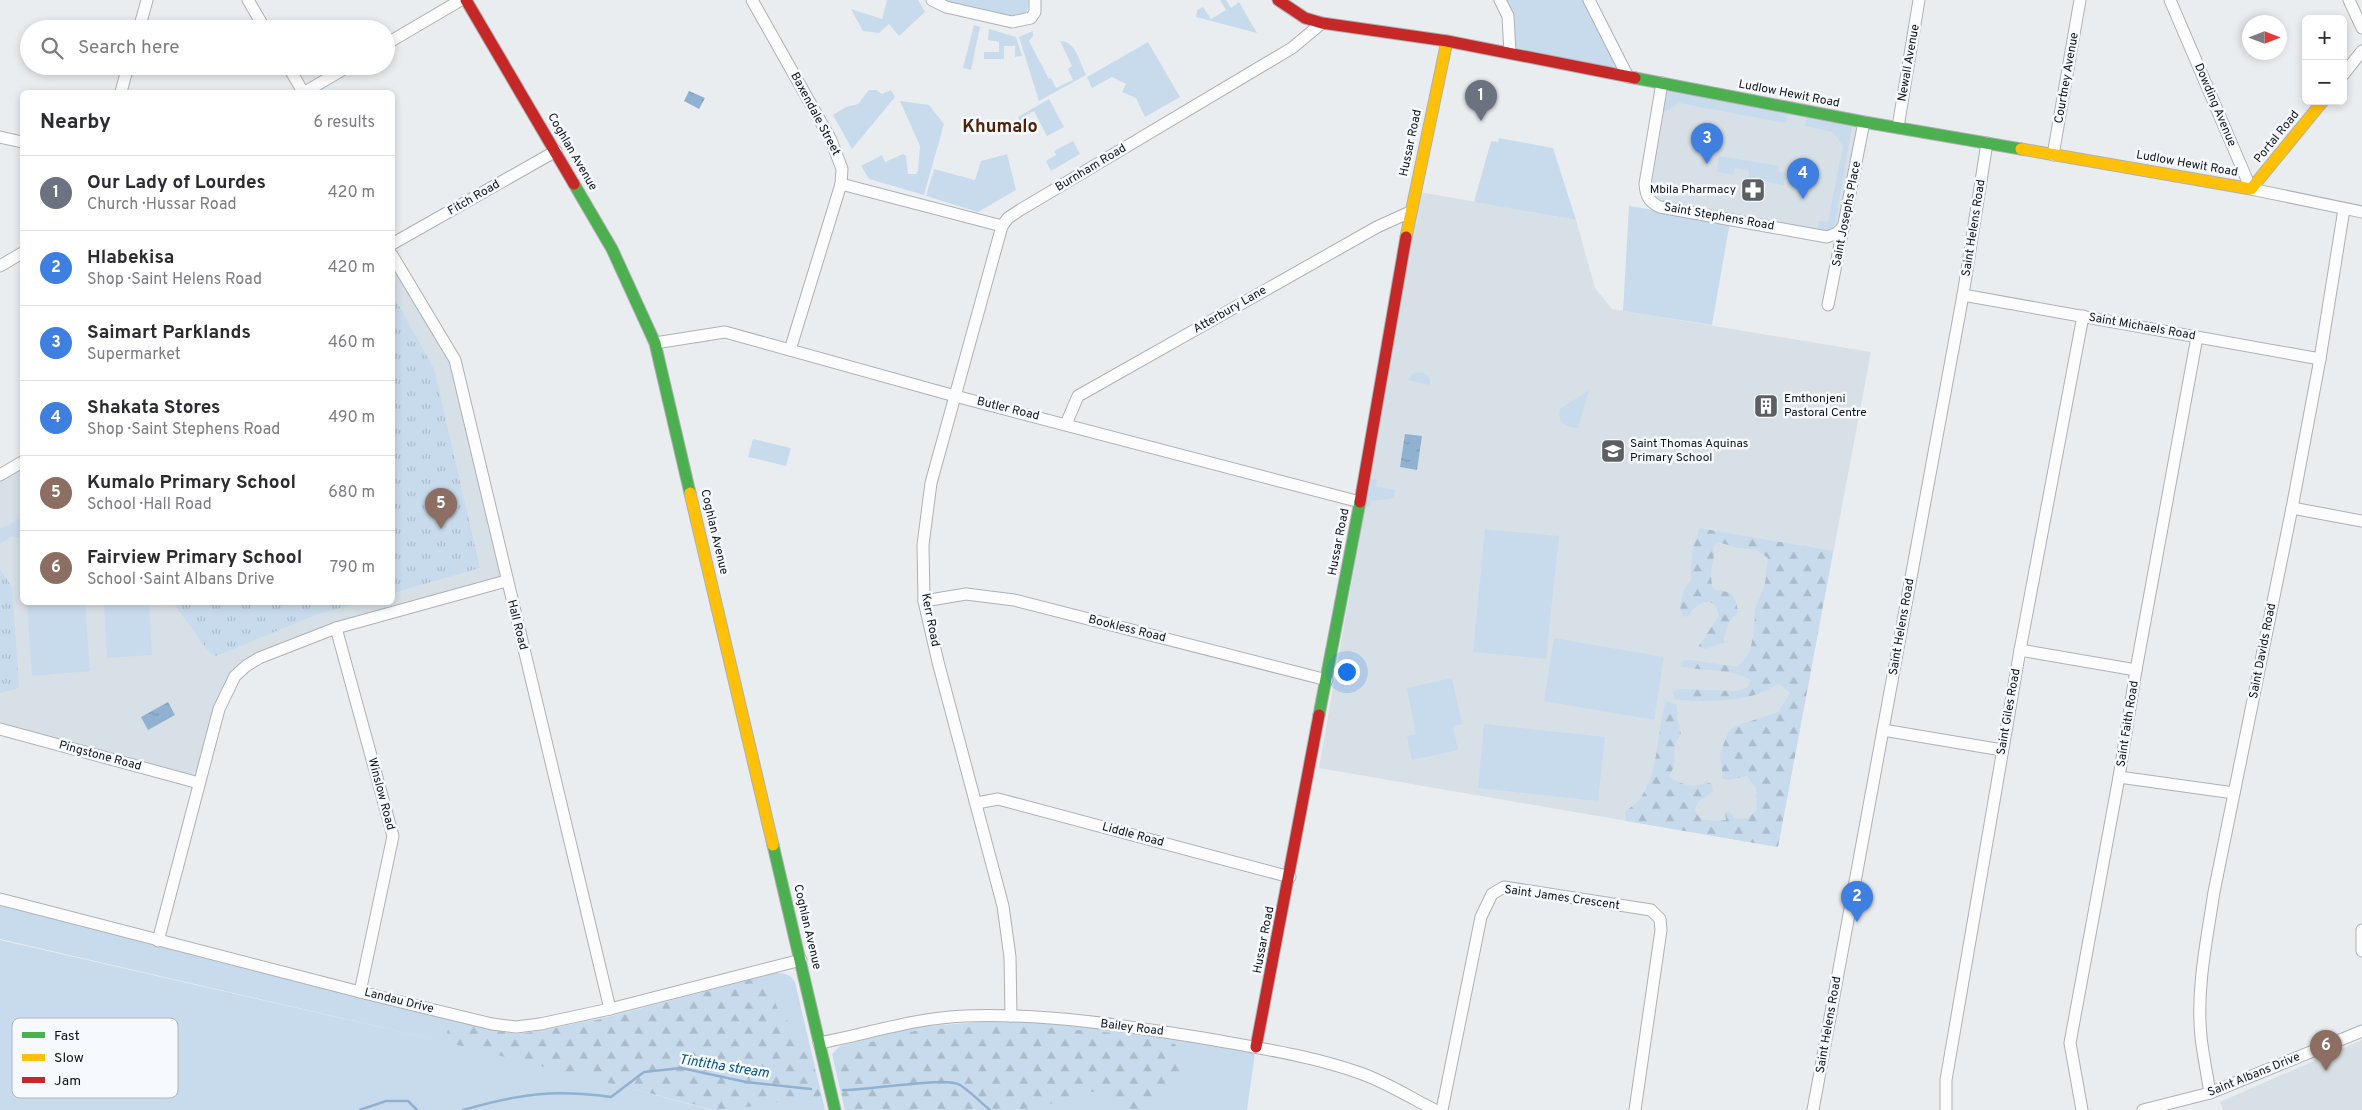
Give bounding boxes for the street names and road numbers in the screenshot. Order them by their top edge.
street label: Newall Avenue [1894,23,1924,103]
street label: Courtney Avenue [2051,31,2083,125]
street label: Dowding Avenue [2190,61,2240,149]
street label: Baxendale Street [786,69,844,159]
street label: Ludlow Hewit Road [1737,76,1841,112]
street label: Portal Road [2251,107,2303,167]
street label: Hussar Road [1396,108,1426,178]
street label: Coghlan Avenue [543,110,601,194]
street label: Burnham Road [1053,141,1129,195]
street label: Ludlow Hewit Road [2135,147,2239,181]
street label: Saint Josephs Place [1829,160,1865,268]
street label: Fitch Road [445,177,503,219]
street label: Saint Helens Road [1958,178,1990,278]
street label: Saint Stephens Road [1663,199,1775,235]
street label: Atterbury Lane [1190,283,1270,337]
street label: Saint Michaels Road [2087,310,2197,344]
street label: Butler Road [975,394,1041,424]
street label: Coghlan Avenue [696,488,732,576]
street label: Hussar Road [1325,507,1353,577]
street label: Saint Helens Road [1886,577,1918,677]
street label: Kerr Road [917,592,943,648]
street label: Hall Road [503,598,531,652]
street label: Saint Davids Road [2246,602,2280,700]
street label: Bookless Road [1087,612,1167,646]
street label: Saint Giles Road [1994,668,2024,756]
street label: Saint Faith Road [2113,680,2143,768]
street label: Pingstone Road [57,737,143,775]
street label: Winslow Road [364,756,398,832]
street label: Liddle Road [1100,819,1166,851]
street label: Saint James Crescent [1503,882,1621,914]
street label: Coghlan Avenue [789,883,825,971]
street label: Hussar Road [1250,905,1278,975]
street label: Saint Helens Road [1813,975,1845,1075]
street label: Landau Drive [363,985,435,1017]
street label: Bailey Road [1099,1016,1165,1040]
street label: Saint Albans Drive [2205,1049,2303,1101]

